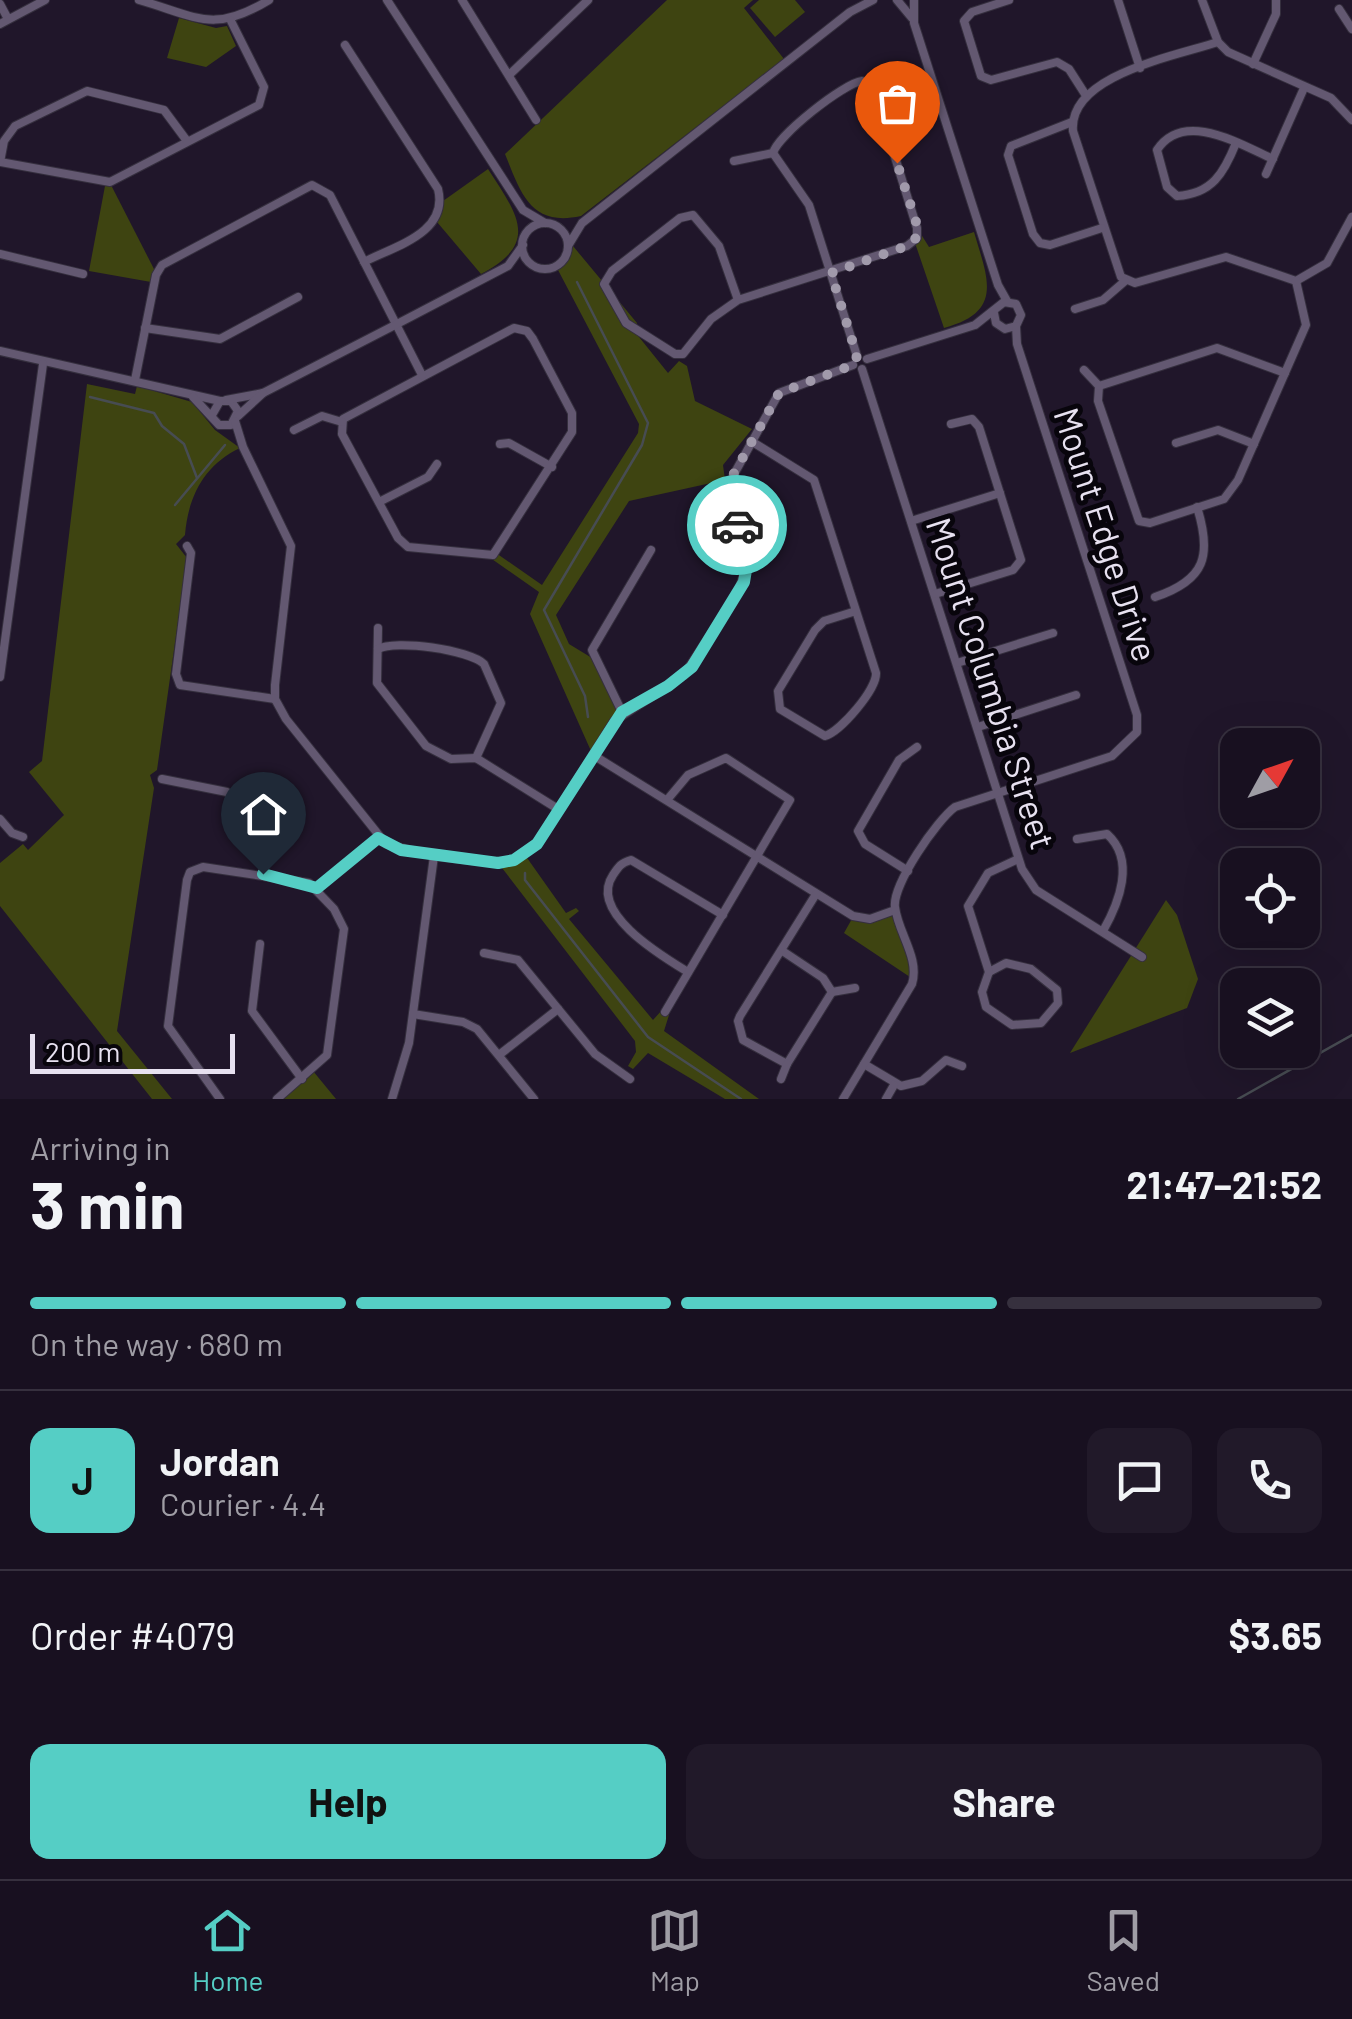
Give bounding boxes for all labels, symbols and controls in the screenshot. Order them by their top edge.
pin [855,61,940,164]
icon: bag [870,76,925,131]
street label: Mount Edge Drive [1046,402,1168,666]
courier [687,475,787,575]
icon: car [710,498,765,553]
street label: Mount Columbia Street [919,512,1065,854]
north arrow [1220,728,1320,828]
map controls [1220,728,1320,1068]
pin [221,772,306,875]
icon: home [236,787,291,842]
button: locate [1220,848,1320,948]
button: layers [1220,968,1320,1068]
scale bar [30,1029,235,1074]
text: 200 m [45,1034,120,1068]
text: Arriving in [30,1128,170,1166]
text: 21:47–21:52 [1126,1161,1322,1207]
text: 3 min [30,1164,185,1242]
text: On the way · 680 m [30,1324,283,1362]
button: chat [1087,1428,1192,1533]
button: phone [1217,1428,1322,1533]
text: Jordan [160,1438,280,1484]
text: J [71,1457,94,1503]
text: Courier · 4.4 [160,1484,326,1522]
text: Order #4079 [30,1612,235,1658]
text: $3.65 [1229,1612,1322,1658]
button: Help [30,1744,666,1859]
button: Share [686,1744,1322,1859]
tab: Home [192,1903,263,1997]
tab: Map [647,1903,702,1997]
tab: Saved [1087,1903,1160,1997]

